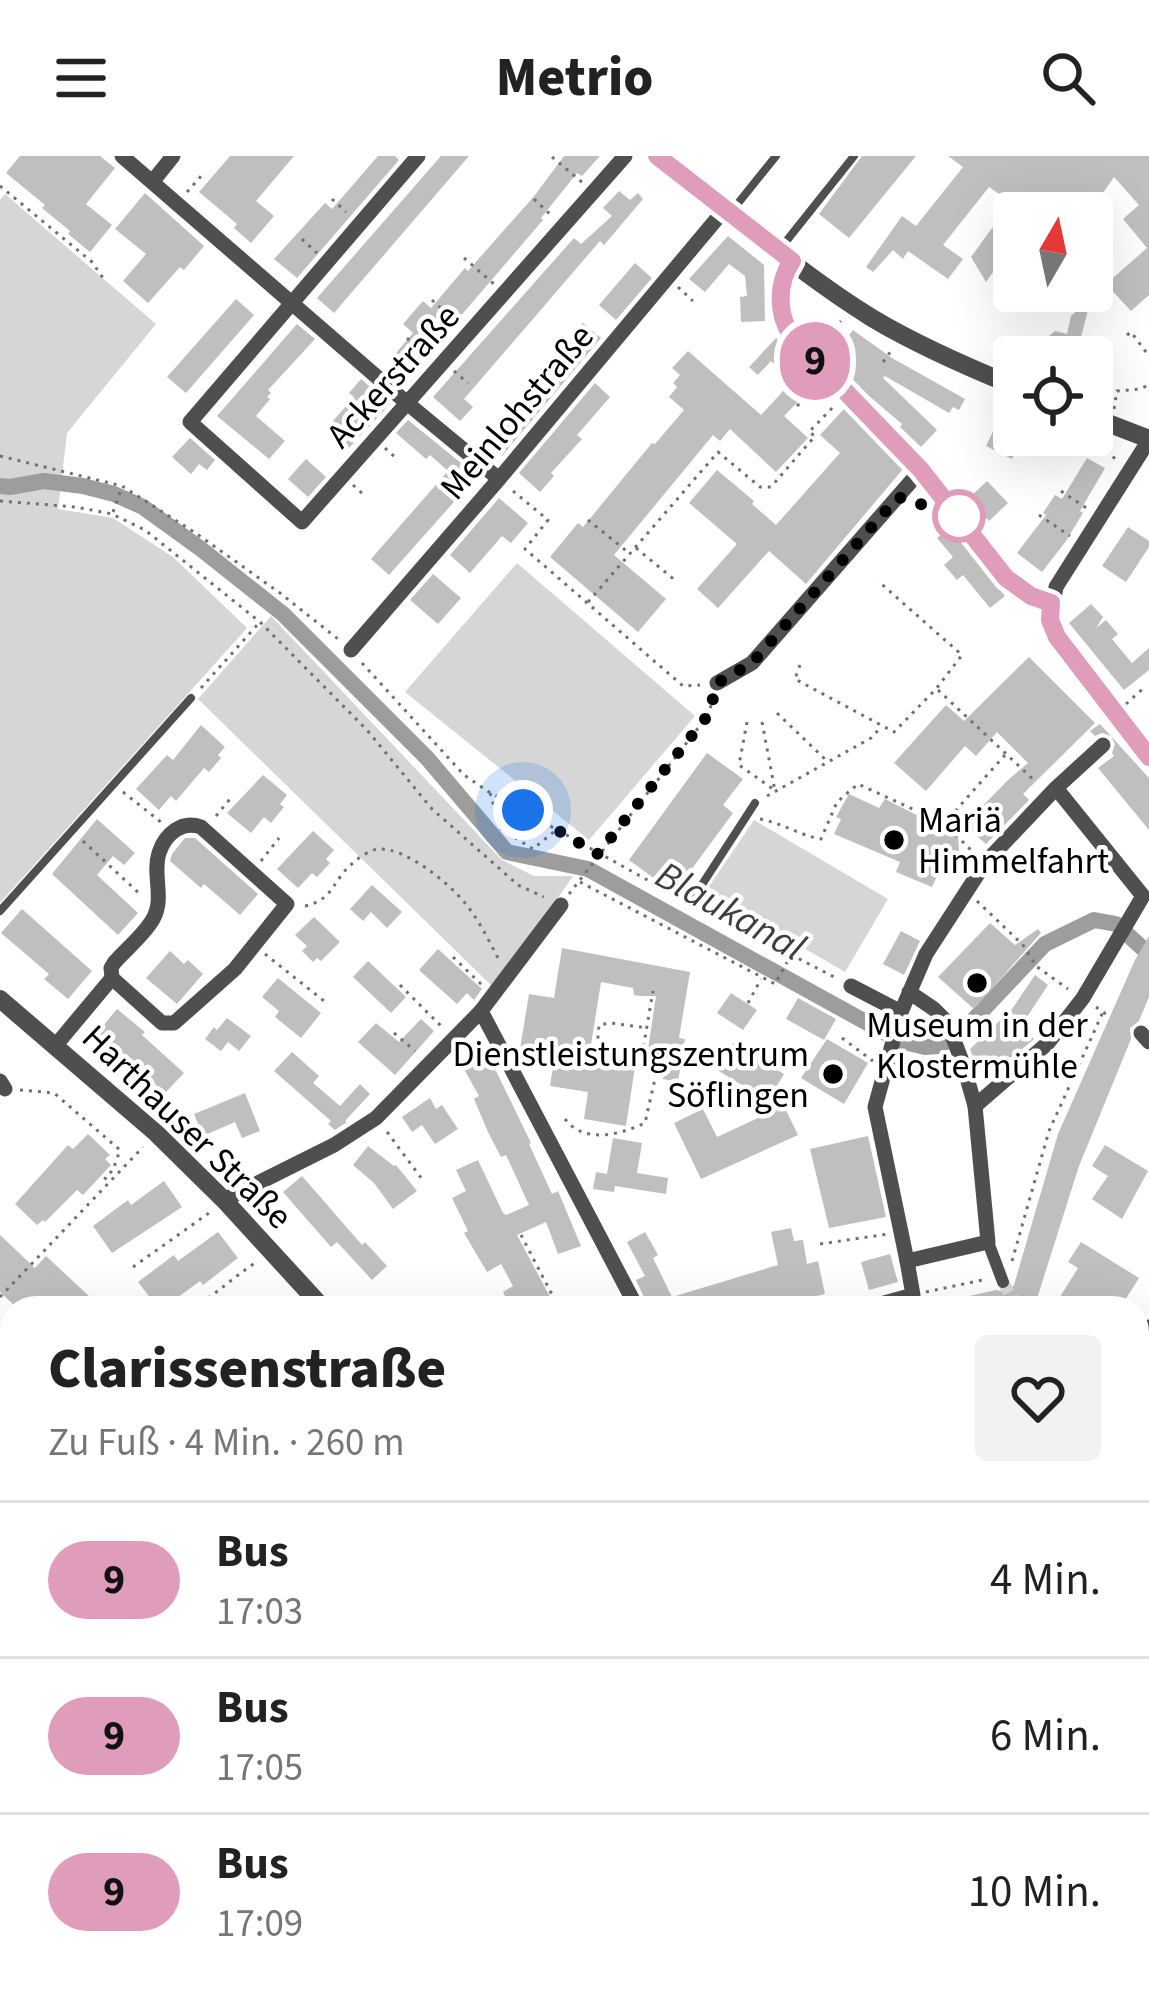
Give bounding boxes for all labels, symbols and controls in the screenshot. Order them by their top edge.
text: Metrio [496,40,653,117]
icon: menu [48,45,114,111]
icon: search [1035,45,1101,111]
north arrow [993,192,1113,312]
map controls [993,192,1113,456]
street label: Ackerstraße [315,293,472,459]
street label: Meinlohstraße [428,313,606,511]
line badge: 9 [776,322,854,400]
text: 9 [804,331,826,391]
button: locate [993,336,1113,456]
unlabelled marker [934,491,984,541]
your location [493,780,553,840]
place label: Mariä Himmelfahrt [918,795,1109,887]
marker: Mariä Himmelfahrt [881,827,907,853]
water label: Blaukanal [645,848,815,976]
marker: Museum in der Klostermühle [964,970,990,996]
place label: Museum in der Klostermühle [866,1000,1088,1092]
street label: Harthauser Straße [70,1013,304,1241]
place label: Dienstleistungszentrum Söflingen [452,1029,809,1121]
marker: Dienstleistungszentrum Söflingen [820,1061,846,1087]
text: Clarissenstraße [48,1329,446,1410]
button: heart [975,1335,1101,1461]
text: Zu Fuß · 4 Min. · 260 m [48,1415,405,1471]
text: Bus [216,1520,289,1584]
text: 4 Min. [990,1548,1101,1612]
text: 9 [103,1550,125,1610]
text: 17:03 [216,1584,303,1640]
text: Bus [216,1676,289,1740]
text: 6 Min. [990,1704,1101,1768]
text: 9 [103,1706,125,1766]
text: 17:05 [216,1740,303,1796]
text: Bus [216,1832,289,1896]
text: 10 Min. [968,1860,1101,1924]
text: 9 [103,1862,125,1922]
text: 17:09 [216,1896,303,1952]

